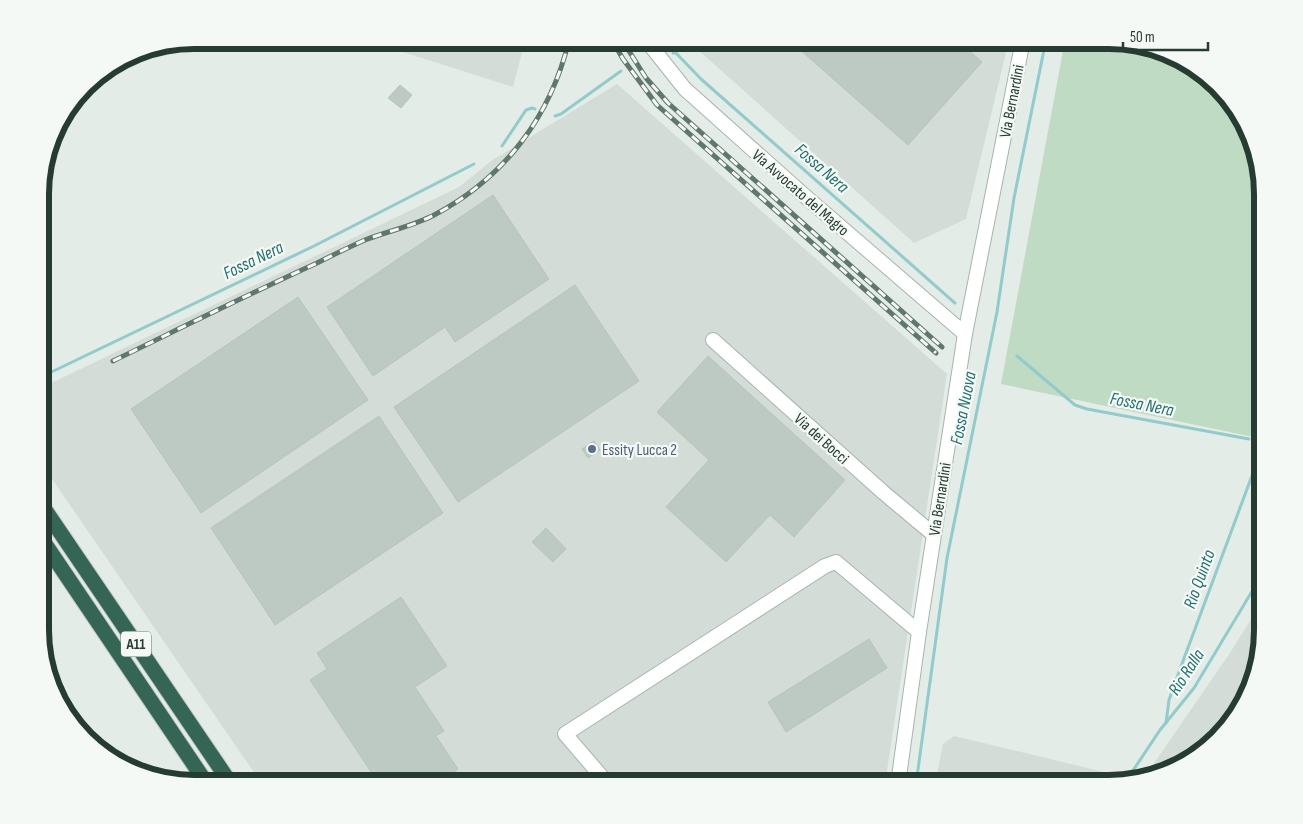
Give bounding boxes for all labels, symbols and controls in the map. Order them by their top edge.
scale bar [1123,20,1208,52]
text: 50 m [1130,28,1155,47]
street label: Via Bernardini [996,63,1029,139]
water label: Fossa Nera [790,139,853,198]
street label: Via Avvocato del Magro [748,146,852,240]
water label: Fossa Nera [220,237,287,284]
water label: Fossa Nuova [946,369,981,446]
water label: Fossa Nera [1108,388,1176,421]
street label: Via dei Bocci [790,410,852,469]
place label: Essity Lucca 2 [602,441,677,460]
marker: Essity Lucca 2 [586,443,598,455]
street label: Via Bernardini [925,461,956,537]
water label: Rio Quinto [1179,546,1220,611]
road number: A11 [121,632,151,656]
water label: Rio Ralla [1164,645,1209,699]

